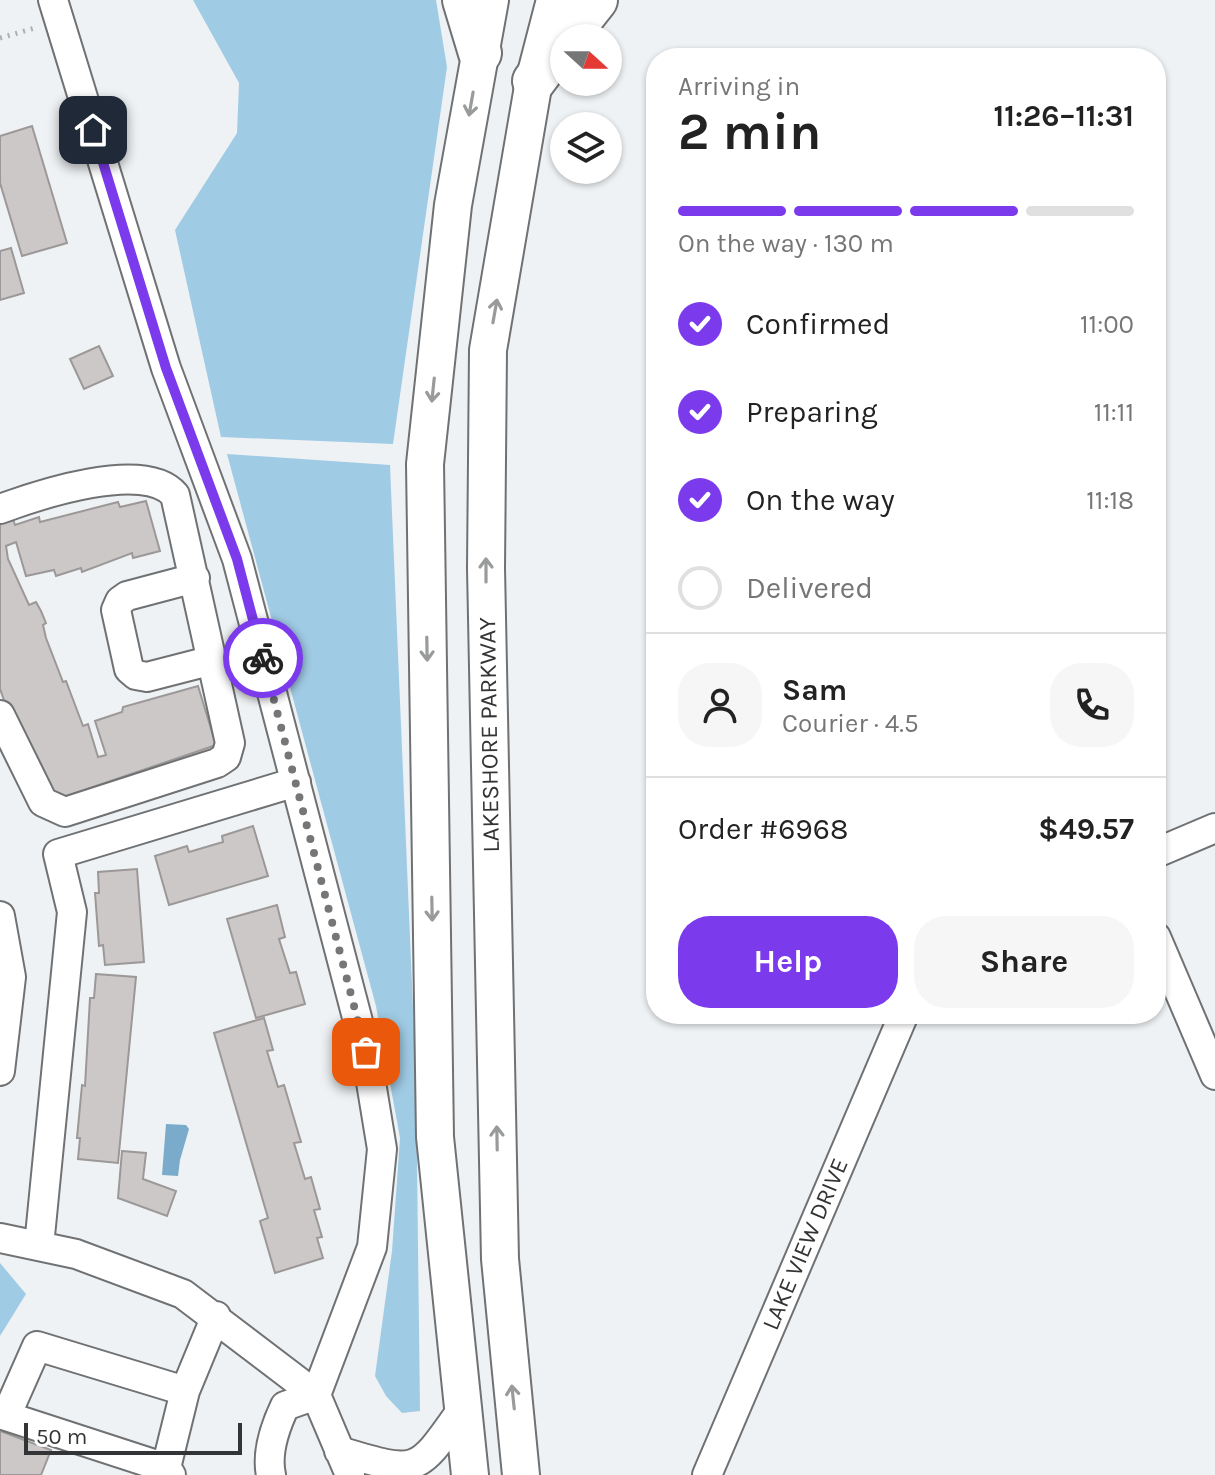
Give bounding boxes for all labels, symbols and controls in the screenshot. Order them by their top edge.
north arrow [550,24,622,96]
map controls [550,24,622,184]
text: Arriving in [678,71,800,102]
one-way arrow [463,91,478,117]
pin [59,96,127,164]
text: 11:26–11:31 [994,98,1134,134]
text: 2 min [678,101,821,162]
icon: home [71,108,115,152]
button: layers [550,112,622,184]
text: On the way · 130 m [678,228,894,259]
one-way arrow [488,299,503,324]
icon: check [678,302,722,346]
text: Confirmed [746,306,890,342]
text: 11:00 [1080,309,1134,340]
one-way arrow [425,376,440,402]
icon: check [678,390,722,434]
text: Preparing [746,394,878,430]
text: 11:11 [1094,397,1134,428]
icon: check [678,478,722,522]
text: On the way [746,482,895,518]
text: 11:18 [1086,485,1134,516]
one-way arrow [478,557,494,584]
text: Delivered [746,570,873,606]
street label: LAKESHORE PARKWAY [473,617,505,853]
courier [223,618,303,698]
one-way arrow [420,635,435,662]
icon: bike [241,636,285,680]
button: person [678,663,762,747]
button: phone [1050,663,1134,747]
text: Sam [782,672,847,708]
text: Courier · 4.5 [782,708,919,739]
text: Order #6968 [678,811,848,847]
text: $49.57 [1038,811,1134,847]
one-way arrow [424,895,439,922]
button: Help [678,916,898,1008]
button: Share [914,916,1134,1008]
pin [332,1018,400,1086]
icon: bag [344,1030,388,1074]
one-way arrow [489,1125,505,1152]
street label: LAKE VIEW DRIVE [756,1154,854,1334]
one-way arrow [505,1384,520,1411]
scale bar [24,1419,242,1455]
text: 50 m [36,1424,87,1450]

